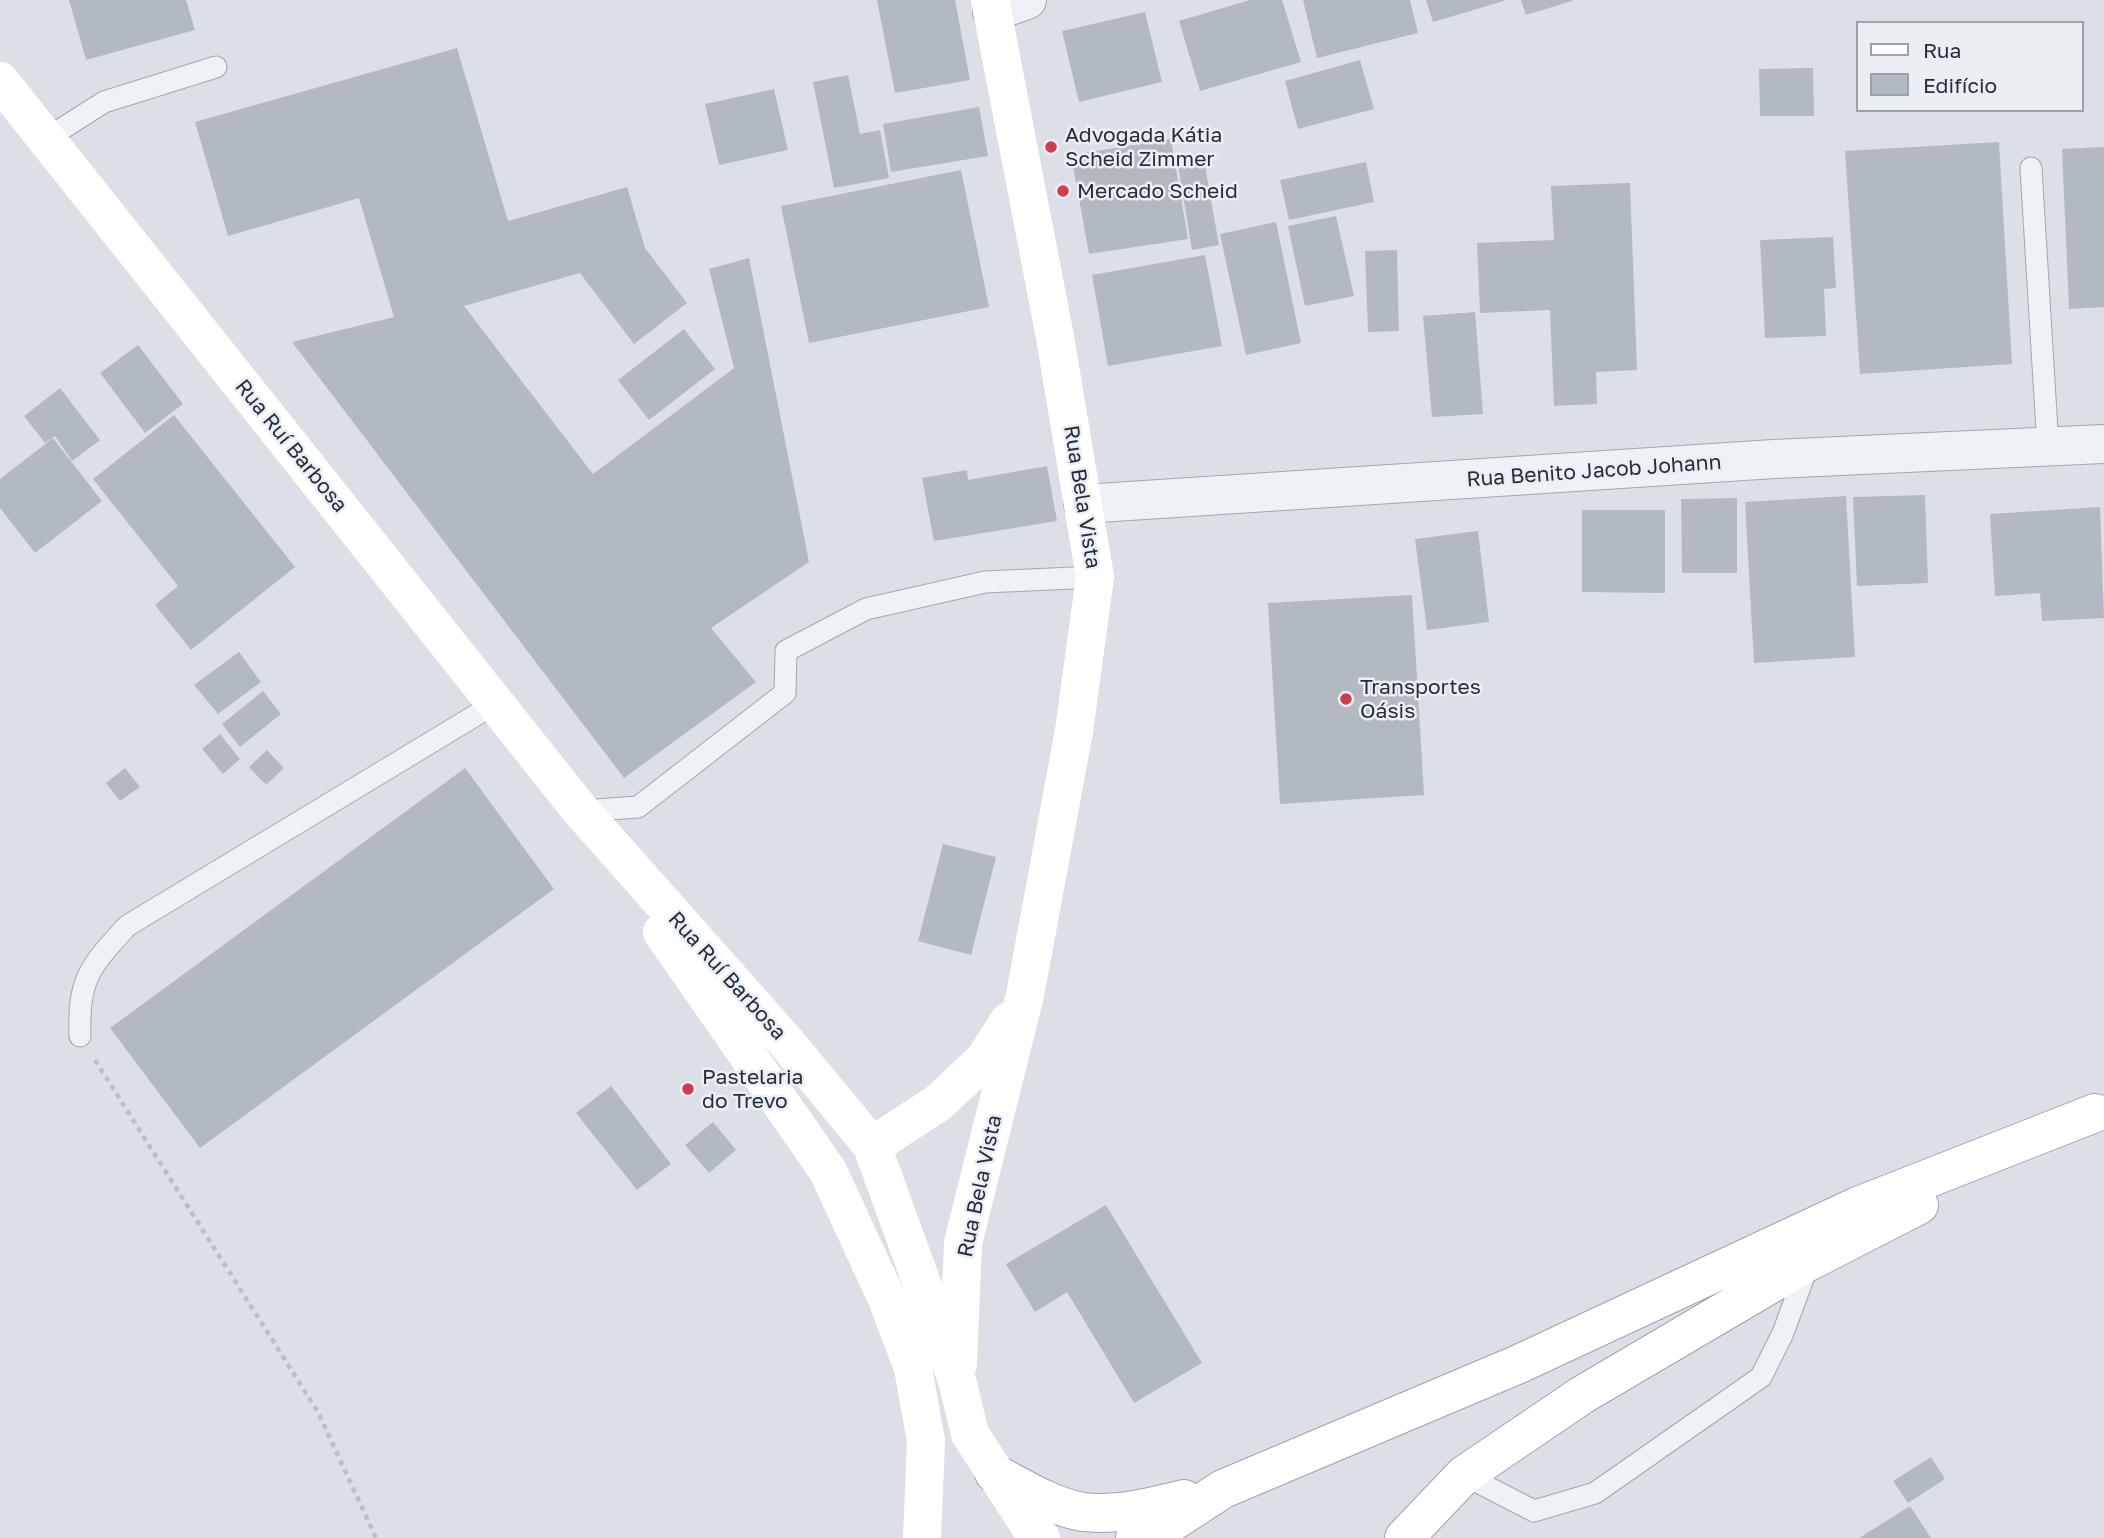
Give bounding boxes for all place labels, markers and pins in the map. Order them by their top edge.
place label: Advogada Kátia Scheid Zimmer [1065,122,1222,172]
marker: Advogada Kátia Scheid Zimmer [1043,139,1059,155]
place label: Mercado Scheid [1077,178,1238,204]
marker: Mercado Scheid [1055,183,1071,199]
place label: Transportes Oásis [1360,674,1481,724]
marker: Transportes Oásis [1338,691,1354,707]
place label: Pastelaria do Trevo [702,1064,803,1114]
marker: Pastelaria do Trevo [680,1081,696,1097]

